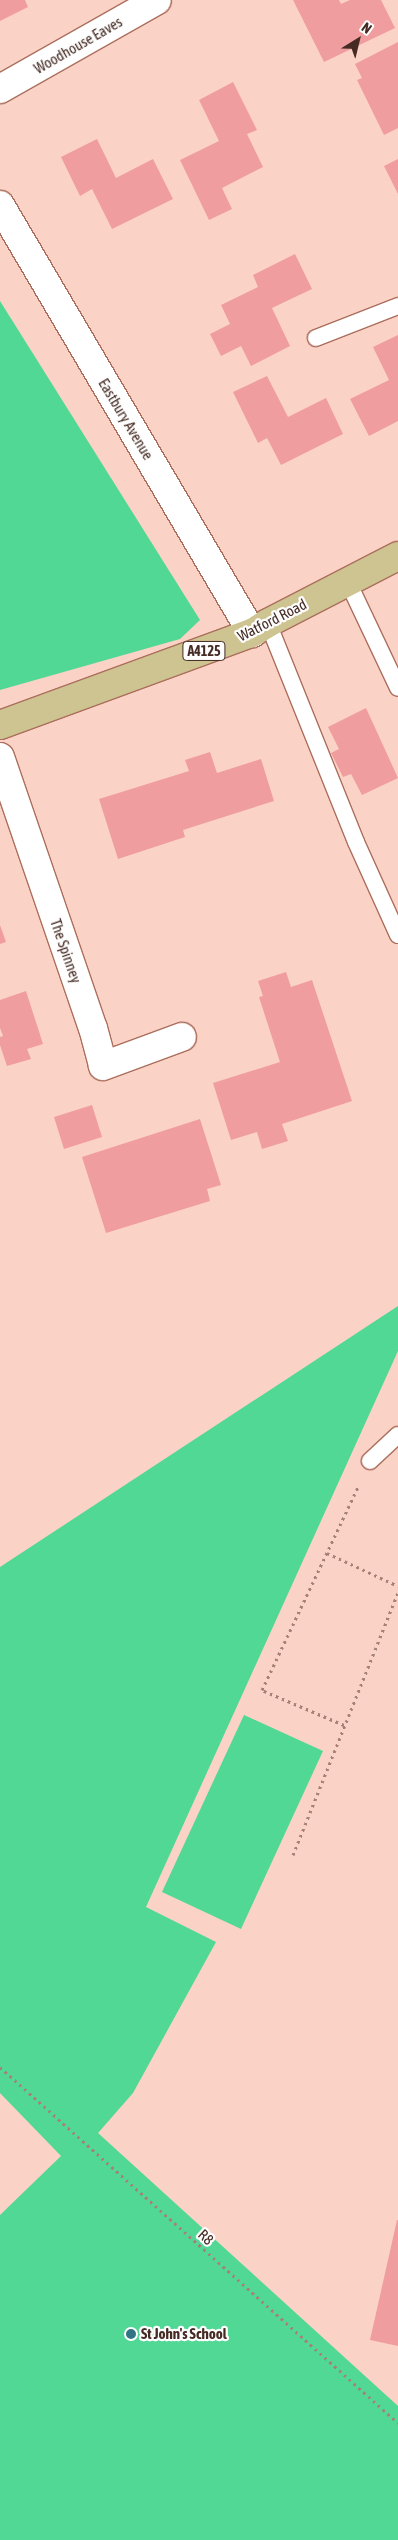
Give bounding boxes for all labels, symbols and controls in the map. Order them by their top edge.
street label: Woodhouse Eaves [31,12,125,78]
north arrow [333,15,383,65]
text: N [359,19,375,37]
street label: Eastbury Avenue [95,375,157,463]
street label: Watford Road [234,595,310,645]
road number: A4125 [182,640,226,662]
street label: The Spinney [47,917,85,985]
street label: R8 [195,2225,217,2249]
place label: St John's School [141,2325,227,2343]
marker: St John's School [125,2328,137,2340]

